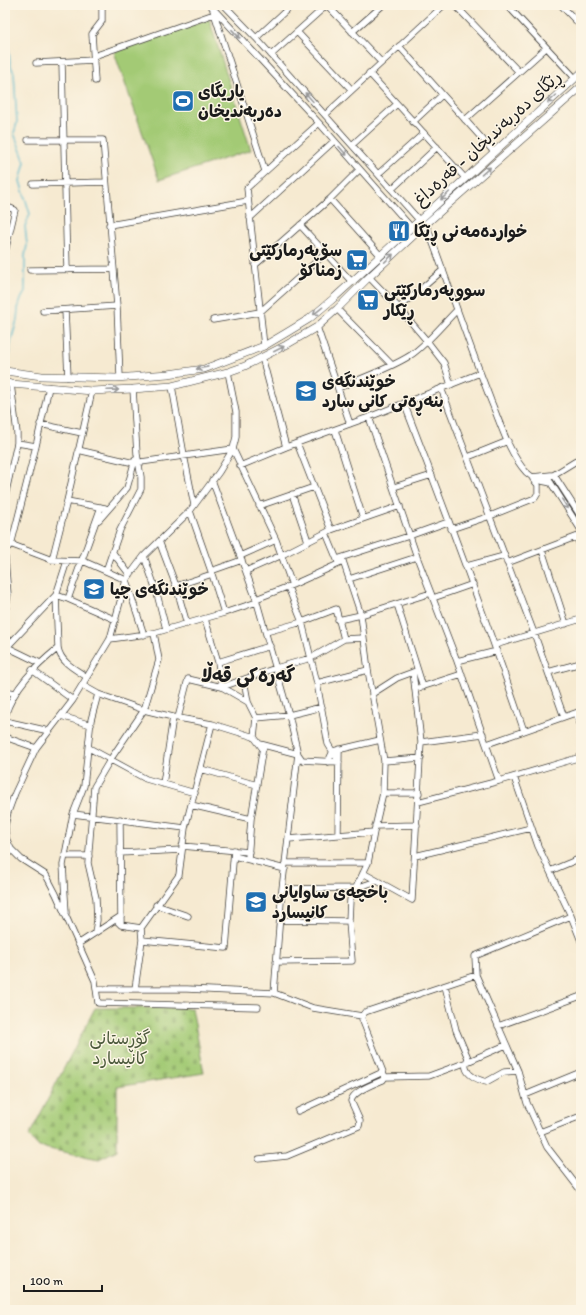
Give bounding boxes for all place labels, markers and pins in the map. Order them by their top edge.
place label: یاریگاى ده‌ربه‌ندیخان [198,81,282,122]
sports icon: یاریگاى ده‌ربه‌ندیخان [170,88,196,114]
restaurant icon: خواردەمەنی ڕێگا [386,218,412,244]
place label: خواردەمەنی ڕێگا [414,221,527,246]
place label: سۆپەرمارکێتی زمناکۆ [249,240,342,281]
supermarket icon: سۆپەرمارکێتی زمناکۆ [344,247,370,273]
place label: سووپەرمارکێتی ڕێکار [382,280,485,325]
supermarket icon: سووپەرمارکێتی ڕێکار [355,287,381,313]
place label: خوێندنگەی بنەڕەتی کانی سارد [322,371,444,416]
school or university icon: خوێندنگەی بنەڕەتی کانی سارد [293,378,319,404]
school or university icon: خوێندنگەی چیا [81,576,107,602]
place label: خوێندنگەی چیا [110,579,209,600]
place label: باخچەی ساوایانی کانیسارد [272,882,388,922]
school or university icon: باخچەی ساوایانی کانیسارد [243,889,269,915]

